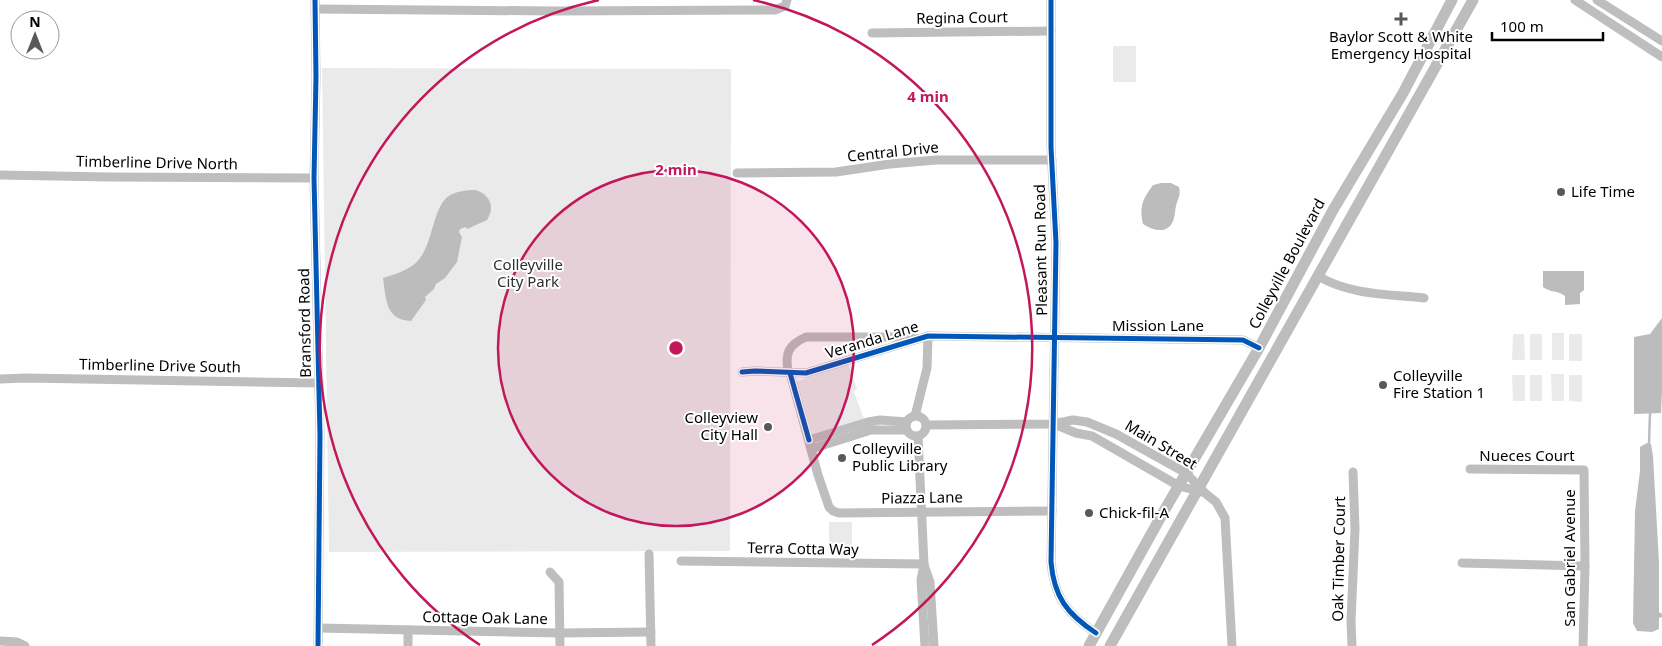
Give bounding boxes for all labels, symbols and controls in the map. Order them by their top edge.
street label: Regina Court [916,6,1009,28]
north arrow [10,10,60,60]
scale bar [1492,10,1603,42]
text: N [29,12,41,31]
marker: Baylor Scott & White Emergency Hospital [1394,12,1408,26]
text: 100 m [1500,16,1544,36]
place label: Baylor Scott & White Emergency Hospital [1329,26,1473,63]
text: 4 min [907,86,949,106]
street label: Central Drive [846,136,940,166]
street label: Timberline Drive North [76,151,238,173]
text: 2 min [655,159,697,179]
place label: Life Time [1571,181,1635,201]
street label: Pleasant Run Road [1029,184,1051,316]
marker: Life Time [1555,186,1567,198]
street label: Colleyville Boulevard [1243,195,1329,332]
park label: Colleyville City Park [493,254,563,291]
street label: Bransford Road [293,268,315,378]
street label: Veranda Lane [823,315,921,363]
street label: Mission Lane [1112,315,1204,335]
centre of rings [667,339,685,357]
street label: Timberline Drive South [79,354,241,376]
place label: Colleyville Fire Station 1 [1393,365,1485,402]
marker: Colleyville Fire Station 1 [1377,379,1389,391]
place label: Colleyview City Hall [684,407,758,444]
street label: Main Street [1122,415,1202,474]
marker: Colleyview City Hall [762,421,774,433]
place label: Colleyville Public Library [852,438,948,475]
street label: Nueces Court [1479,445,1575,465]
marker: Colleyville Public Library [836,452,848,464]
street label: Piazza Lane [881,486,963,508]
street label: San Gabriel Avenue [1559,489,1579,627]
street label: Oak Timber Court [1327,495,1349,622]
place label: Chick-fil-A [1099,502,1169,522]
marker: Chick-fil-A [1083,507,1095,519]
street label: Terra Cotta Way [747,537,859,559]
street label: Cottage Oak Lane [422,606,548,628]

